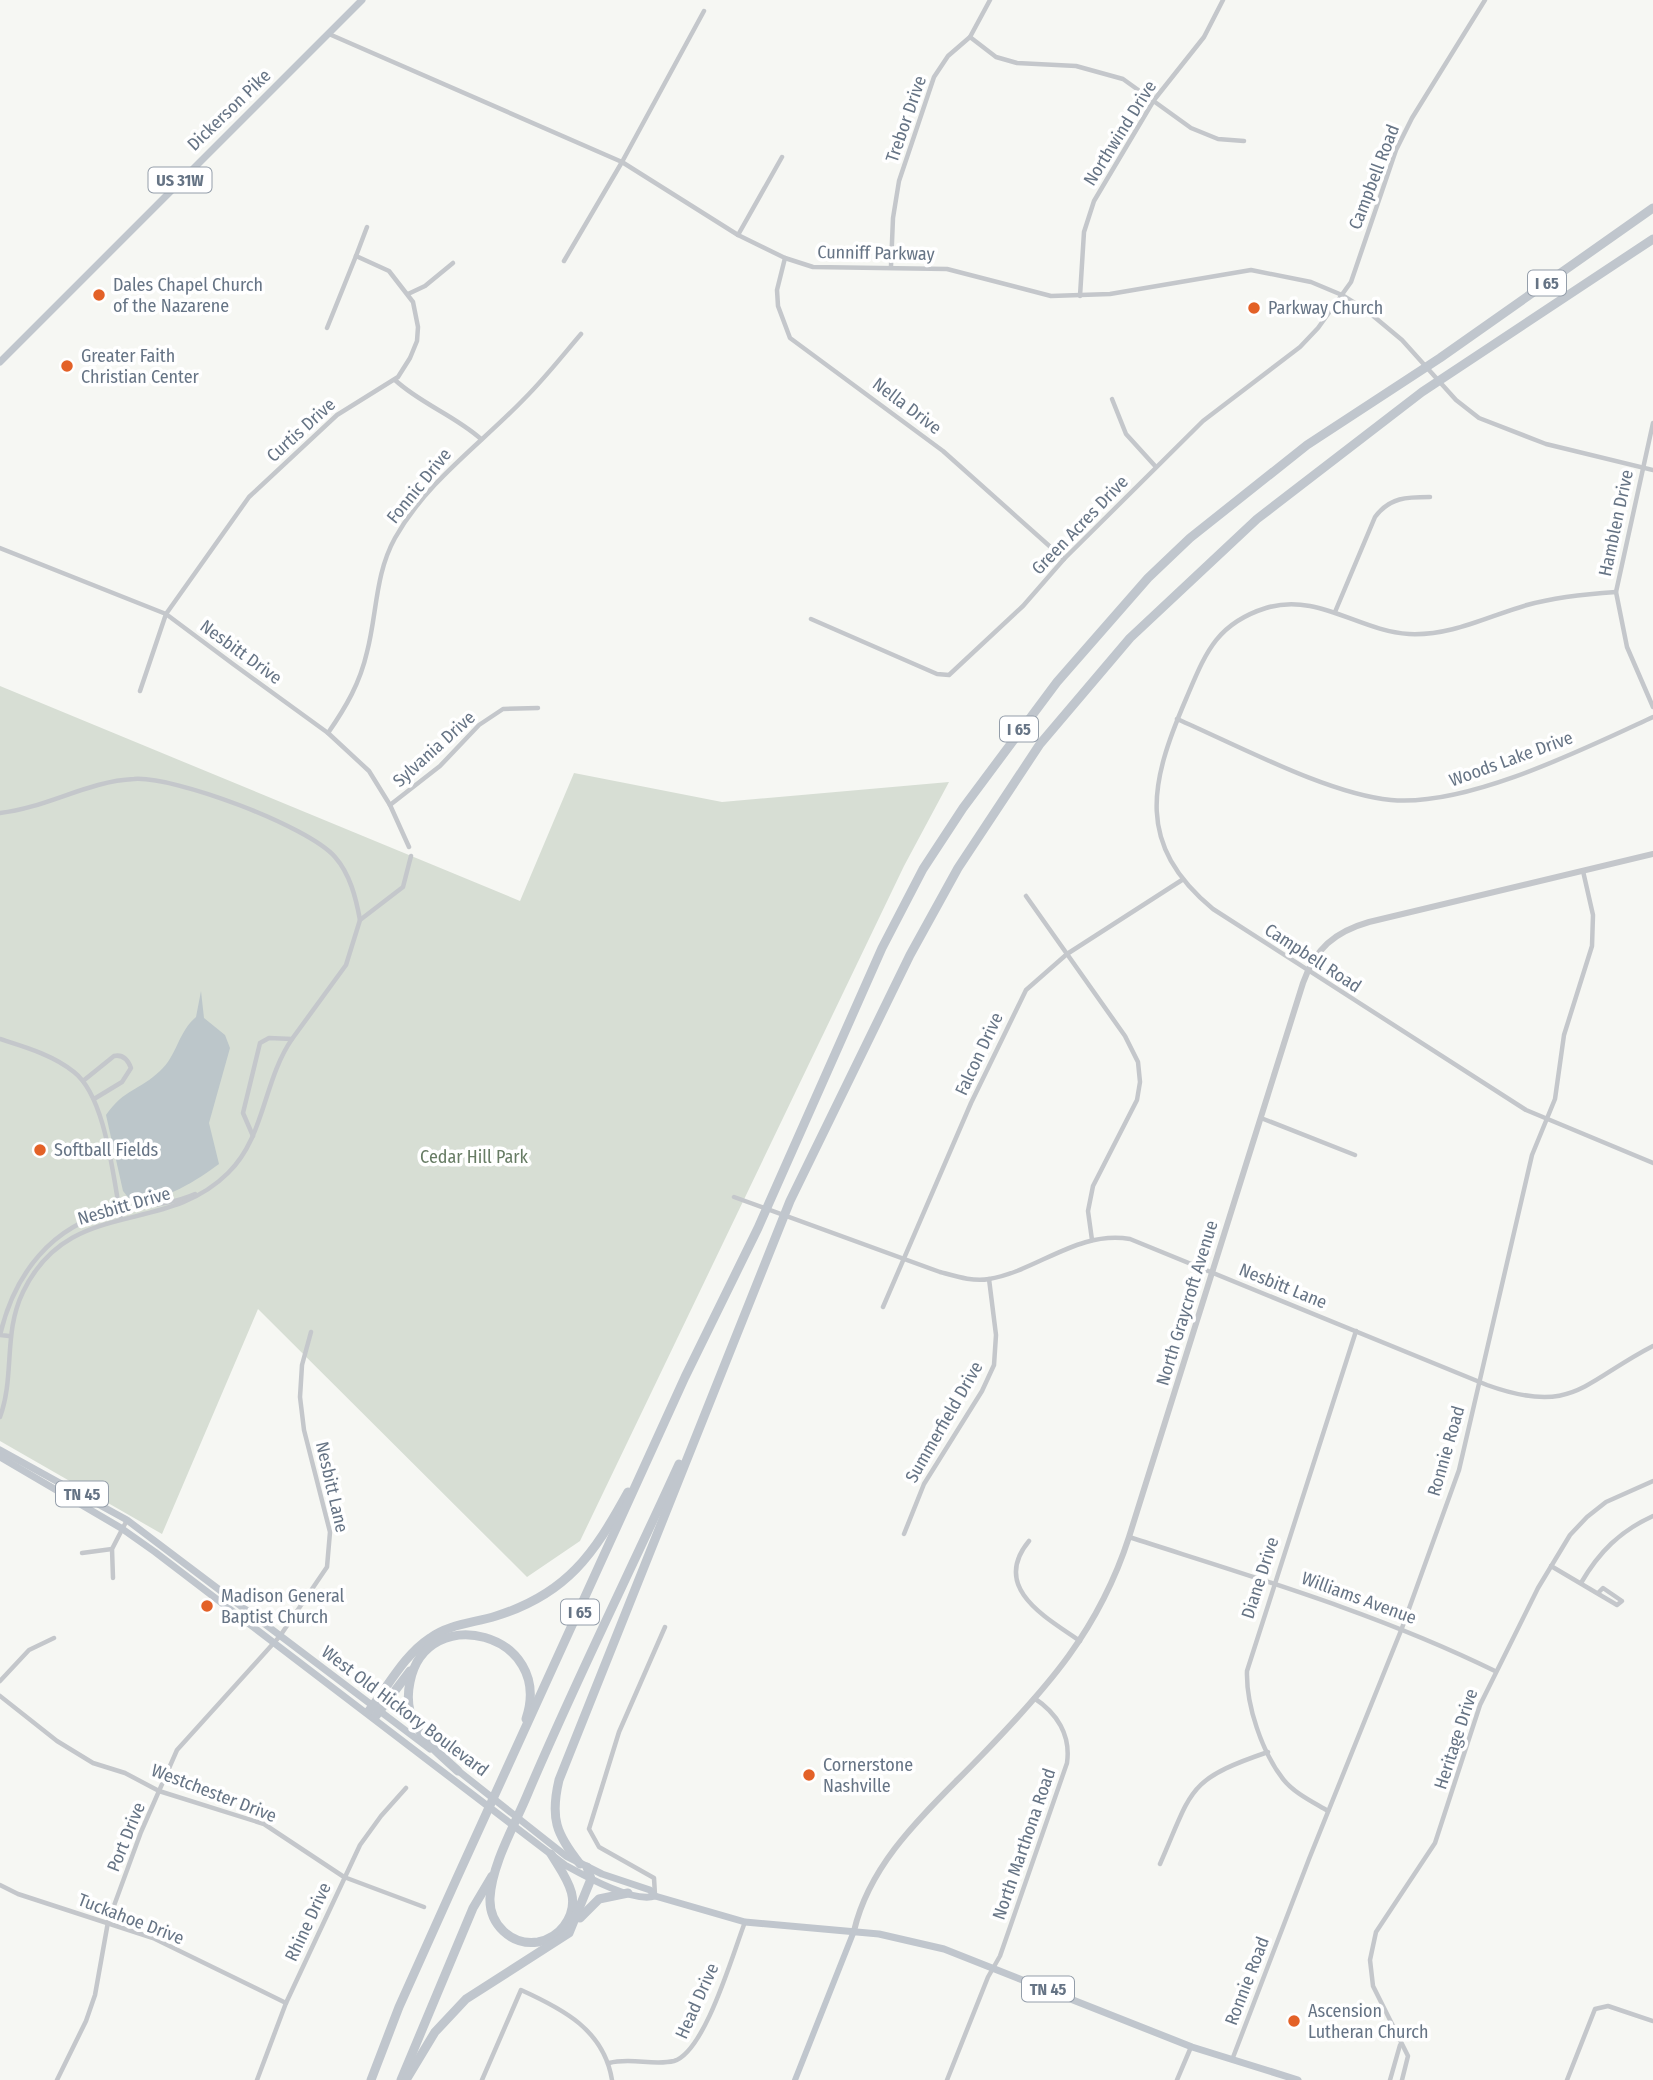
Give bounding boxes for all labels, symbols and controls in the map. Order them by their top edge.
street label: Dickerson Pike [183,65,275,155]
street label: Trebor Drive [881,73,931,165]
street label: Northwind Drive [1079,76,1161,190]
street label: Campbell Road [1344,121,1404,233]
road number: US 31W [148,168,212,192]
street label: Cunniff Parkway [817,241,935,265]
road number: I 65 [1528,270,1566,296]
place label: Dales Chapel Church of the Nazarene [113,274,263,317]
marker: Dales Chapel Church of the Nazarene [91,287,107,303]
place label: Parkway Church [1268,297,1383,319]
marker: Parkway Church [1246,300,1262,316]
place label: Greater Faith Christian Center [81,345,200,388]
marker: Greater Faith Christian Center [59,358,75,374]
street label: Nella Drive [868,373,946,439]
street label: Curtis Drive [262,393,340,467]
street label: Fonnic Drive [382,444,456,528]
street label: Hamblen Drive [1594,468,1638,578]
street label: Green Acres Drive [1027,471,1133,579]
street label: Nesbitt Drive [196,615,286,689]
street label: Sylvania Drive [388,706,480,792]
road number: I 65 [1000,716,1038,742]
street label: Woods Lake Drive [1446,726,1576,792]
street label: Campbell Road [1261,919,1365,997]
street label: Falcon Drive [950,1009,1008,1099]
place label: Softball Fields [54,1139,159,1161]
marker: Softball Fields [32,1142,48,1158]
park label: Cedar Hill Park [420,1146,529,1168]
street label: Nesbitt Drive [75,1182,173,1230]
street label: North Graycroft Avenue [1151,1218,1223,1388]
street label: Nesbitt Lane [1236,1258,1330,1314]
street label: Summerfield Drive [900,1357,988,1486]
street label: Ronnie Road [1423,1403,1469,1499]
street label: Nesbitt Lane [311,1439,353,1535]
road number: TN 45 [56,1482,108,1506]
street label: Diane Drive [1236,1534,1284,1622]
street label: Williams Avenue [1299,1567,1420,1629]
place label: Madison General Baptist Church [221,1585,345,1628]
marker: Madison General Baptist Church [199,1598,215,1614]
road number: I 65 [561,1600,599,1624]
street label: West Old Hickory Boulevard [317,1641,493,1781]
street label: Heritage Drive [1429,1686,1483,1792]
place label: Cornerstone Nashville [823,1754,913,1797]
street label: Westchester Drive [148,1759,280,1827]
street label: North Marthona Road [988,1765,1060,1923]
marker: Cornerstone Nashville [801,1767,817,1783]
street label: Port Drive [102,1799,150,1875]
street label: Rhine Drive [280,1879,336,1965]
street label: Tuckahoe Drive [75,1889,187,1949]
street label: Ronnie Road [1220,1934,1274,2028]
street label: Head Drive [671,1960,723,2042]
road number: TN 45 [1022,1977,1074,2002]
place label: Ascension Lutheran Church [1308,2000,1428,2043]
marker: Ascension Lutheran Church [1286,2013,1302,2029]

